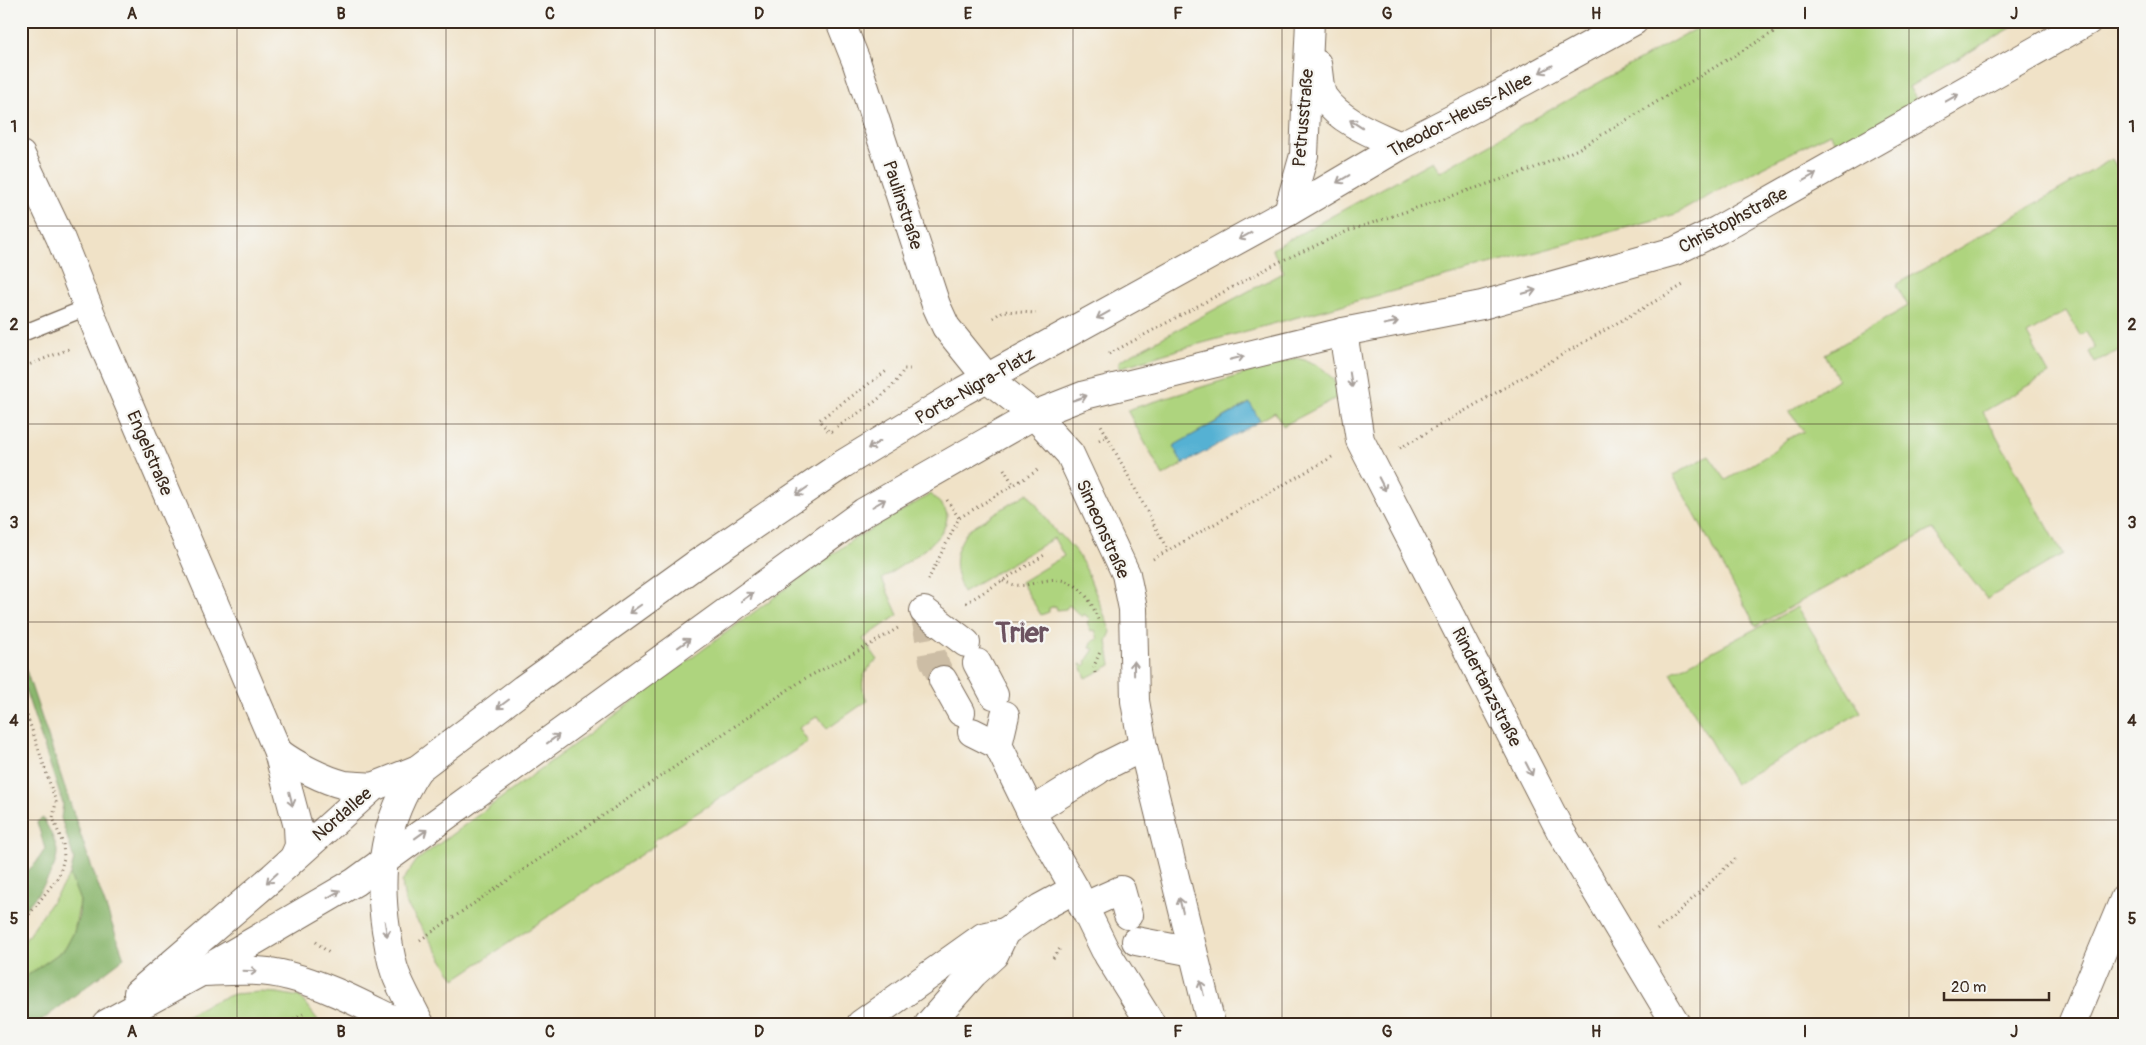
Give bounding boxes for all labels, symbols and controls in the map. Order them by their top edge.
text: A [127,4,138,24]
text: B [336,4,346,24]
text: C [545,4,555,24]
text: D [754,4,764,24]
text: E [964,4,973,24]
text: F [1173,4,1183,24]
text: G [1382,4,1393,24]
text: H [1591,4,1601,24]
text: I [1803,4,1807,24]
text: J [2010,4,2018,24]
one-way arrow [1539,65,1554,74]
street label: Petrusstraße [1288,68,1319,168]
street label: Theodor-Heuss-Allee [1384,68,1536,163]
one-way arrow [1944,93,1959,103]
text: 1 [11,117,17,137]
text: 1 [2129,117,2135,137]
one-way arrow [1350,119,1364,129]
street label: Paulinstraße [877,158,928,253]
one-way arrow [1802,172,1817,182]
one-way arrow [1336,175,1350,185]
street label: Christophstraße [1675,182,1792,259]
one-way arrow [1238,232,1253,241]
one-way arrow [1520,287,1536,297]
one-way arrow [1096,311,1111,320]
text: 2 [10,315,19,335]
text: 2 [2128,315,2137,335]
one-way arrow [1383,318,1399,327]
street label: Porta-Nigra-Platz [911,343,1039,430]
one-way arrow [1229,353,1245,362]
one-way arrow [1346,372,1356,388]
one-way arrow [1071,392,1087,402]
street label: Engelstraße [121,407,178,499]
one-way arrow [867,440,882,450]
street label: Simeonstraße [1070,476,1135,583]
one-way arrow [1378,476,1387,491]
one-way arrow [796,486,810,496]
one-way arrow [872,497,886,507]
text: 3 [10,513,19,533]
text: 3 [2128,513,2137,533]
one-way arrow [740,592,754,602]
one-way arrow [628,604,642,614]
district label: Trier [994,616,1050,651]
street label: Rindertanzstraße [1446,623,1527,751]
one-way arrow [677,638,691,648]
one-way arrow [1130,660,1139,676]
one-way arrow [497,698,510,709]
text: 4 [9,711,19,731]
text: 4 [2127,711,2137,731]
one-way arrow [546,733,559,744]
one-way arrow [1524,761,1534,776]
street label: Nordallee [308,782,377,846]
one-way arrow [287,790,296,806]
one-way arrow [414,829,428,840]
one-way arrow [265,872,278,884]
one-way arrow [326,889,340,899]
one-way arrow [1176,897,1185,913]
text: 5 [10,909,19,929]
text: 5 [2128,909,2137,929]
one-way arrow [381,921,391,937]
one-way arrow [241,967,257,976]
scale bar [1944,970,2048,1002]
text: 20 m [1951,978,1986,997]
one-way arrow [1197,980,1206,996]
text: A [127,1022,138,1042]
text: B [336,1022,346,1042]
text: C [545,1022,555,1042]
text: D [754,1022,764,1042]
text: E [964,1022,973,1042]
text: F [1173,1022,1183,1042]
text: G [1382,1022,1393,1042]
text: H [1591,1022,1601,1042]
text: I [1803,1022,1807,1042]
text: J [2010,1022,2018,1042]

